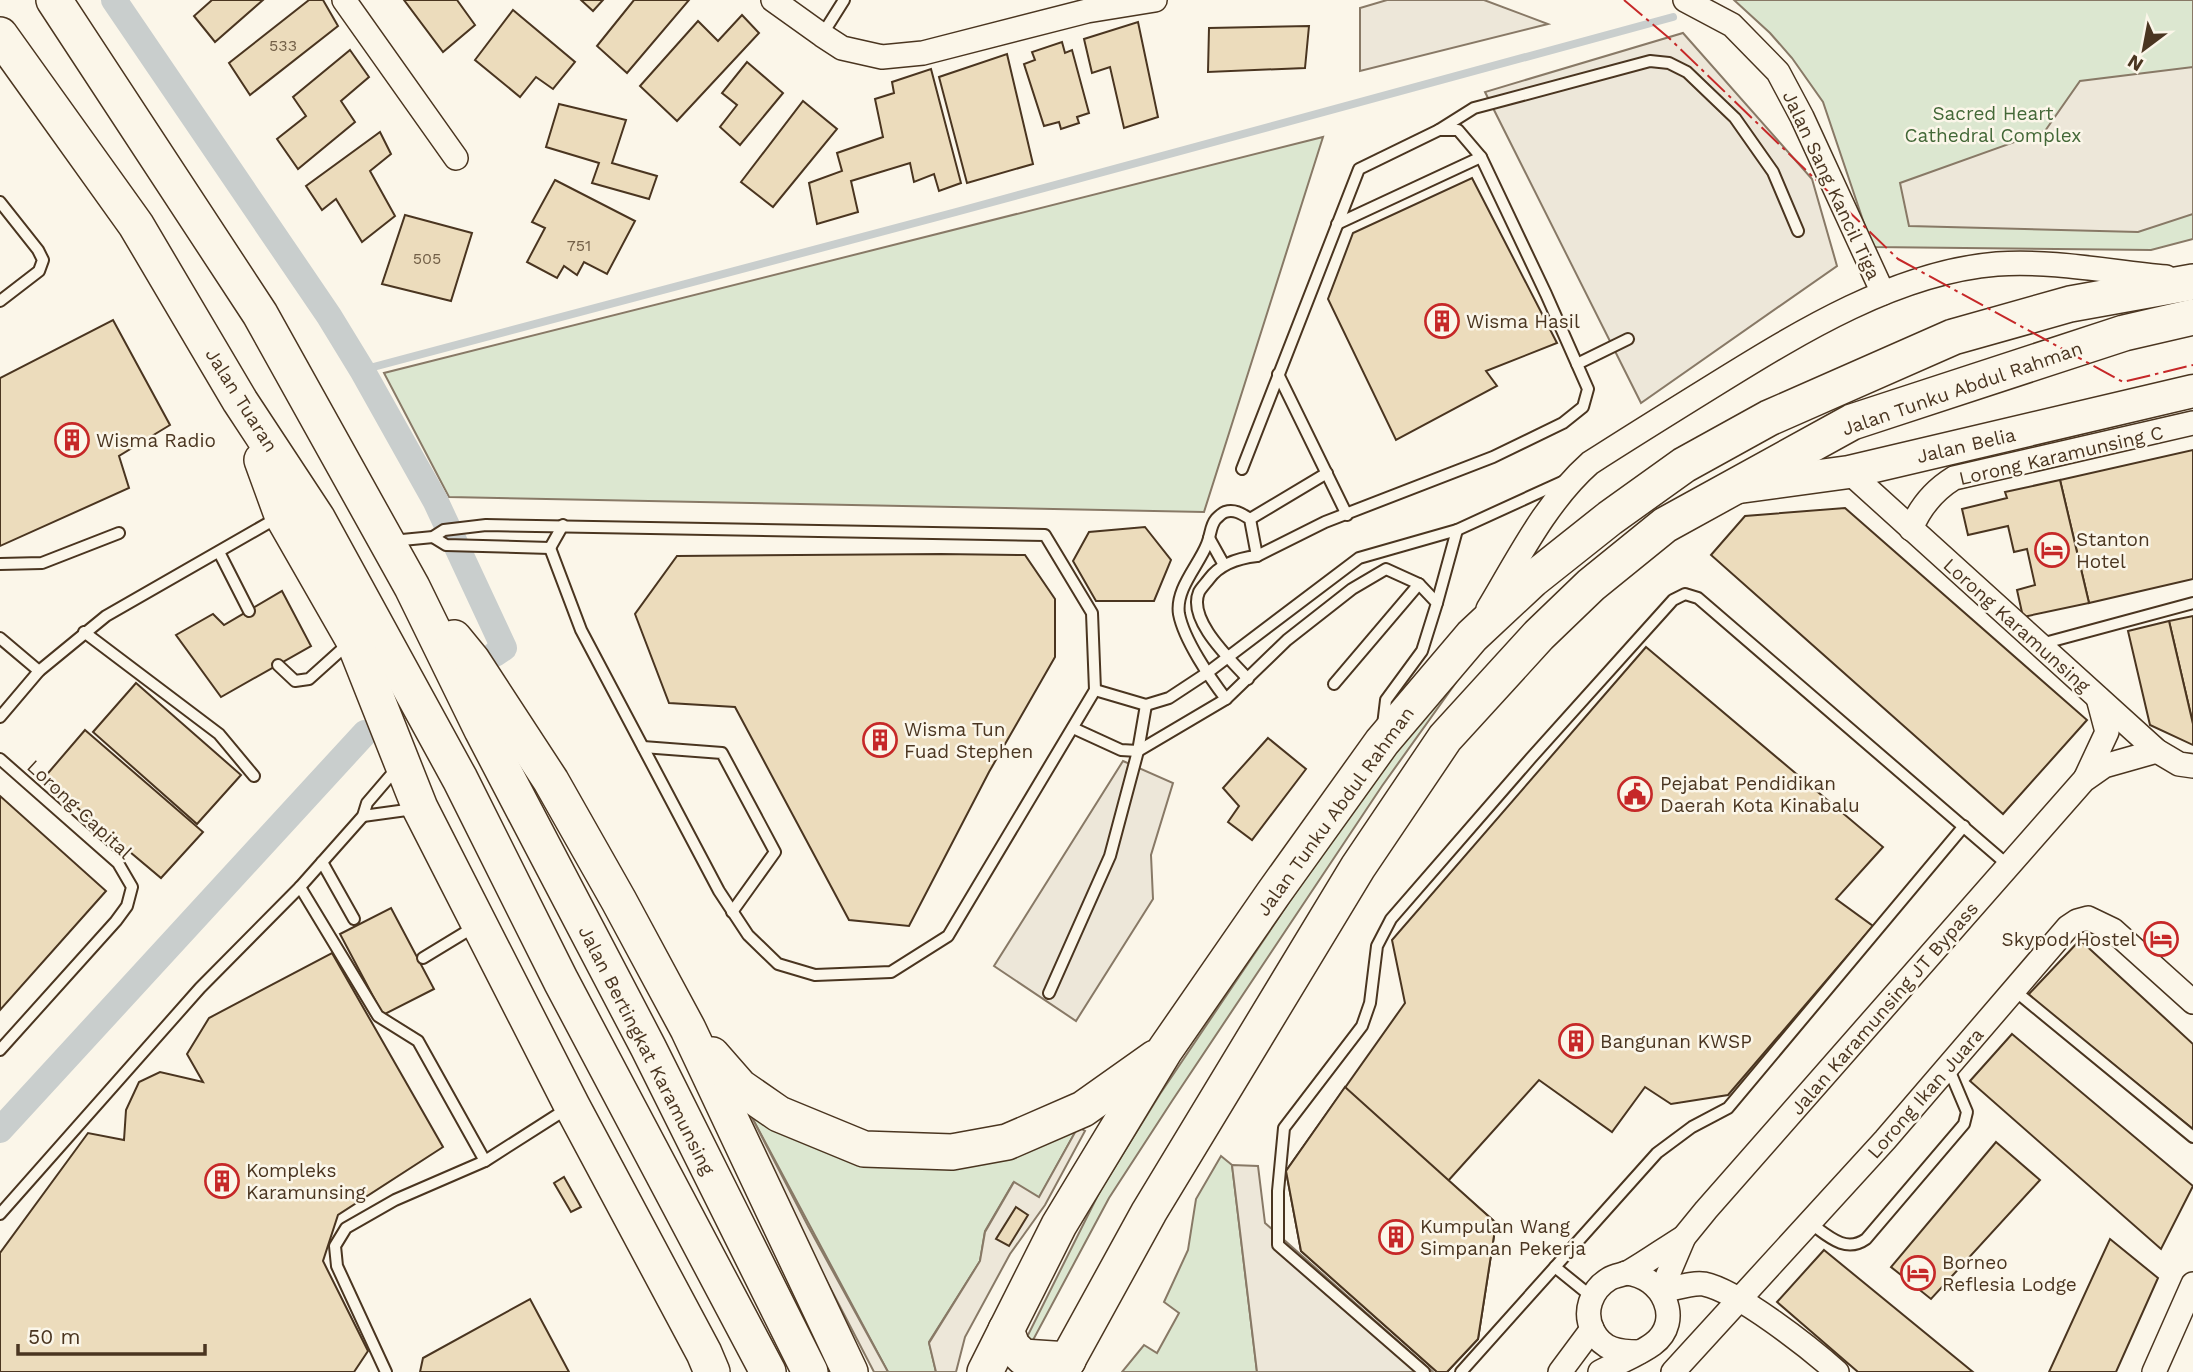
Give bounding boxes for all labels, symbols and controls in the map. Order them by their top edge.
north arrow [2109,14,2179,84]
house number: 533 [269,36,297,55]
text: N [2123,50,2147,76]
street label: Jalan Sang Kancil Tiga [1778,87,1886,283]
park label: Sacred Heart Cathedral Complex [1905,102,2081,147]
house number: 751 [567,236,591,255]
house number: 505 [413,249,441,268]
building icon: Wisma Hasil [1423,302,1461,340]
place label: Wisma Hasil [1466,310,1580,333]
street label: Jalan Tunku Abdul Rahman [1839,336,2085,441]
street label: Jalan Tuaran [201,344,283,456]
building icon: Wisma Radio [53,421,91,459]
street label: Lorong Karamunsing C [1957,421,2165,490]
street label: Jalan Belia [1914,423,2018,468]
place label: Wisma Radio [96,429,216,452]
place label: Stanton Hotel [2076,528,2150,573]
hotel icon: Stanton Hotel [2033,531,2071,569]
street label: Lorong Karamunsing [1939,553,2095,698]
street label: Jalan Tunku Abdul Rahman [1252,702,1419,920]
place label: Wisma Tun Fuad Stephen [904,718,1033,763]
building icon: Wisma Tun Fuad Stephen [861,721,899,759]
street label: Lorong Capital [22,755,137,864]
place label: Pejabat Pendidikan Daerah Kota Kinabalu [1660,772,1860,817]
public building icon: Pejabat Pendidikan Daerah Kota Kinabalu [1616,775,1654,813]
street label: Jalan Karamunsing JT Bypass [1786,897,1983,1120]
hotel icon: Skypod Hostel [2142,920,2180,958]
street label: Jalan Bertingkat Karamunsing [574,922,720,1179]
place label: Skypod Hostel [2002,928,2136,951]
building icon: Bangunan KWSP [1557,1022,1595,1060]
street label: Lorong Ikan Juara [1862,1023,1989,1163]
place label: Bangunan KWSP [1600,1030,1752,1053]
place label: Kompleks Karamunsing [246,1159,367,1204]
building icon: Kompleks Karamunsing [203,1162,241,1200]
place label: Kumpulan Wang Simpanan Pekerja [1420,1215,1586,1260]
building icon: Kumpulan Wang Simpanan Pekerja [1377,1218,1415,1256]
place label: Borneo Reflesia Lodge [1942,1251,2077,1296]
hotel icon: Borneo Reflesia Lodge [1899,1254,1937,1292]
scale bar [18,1312,205,1356]
text: 50 m [28,1324,80,1349]

